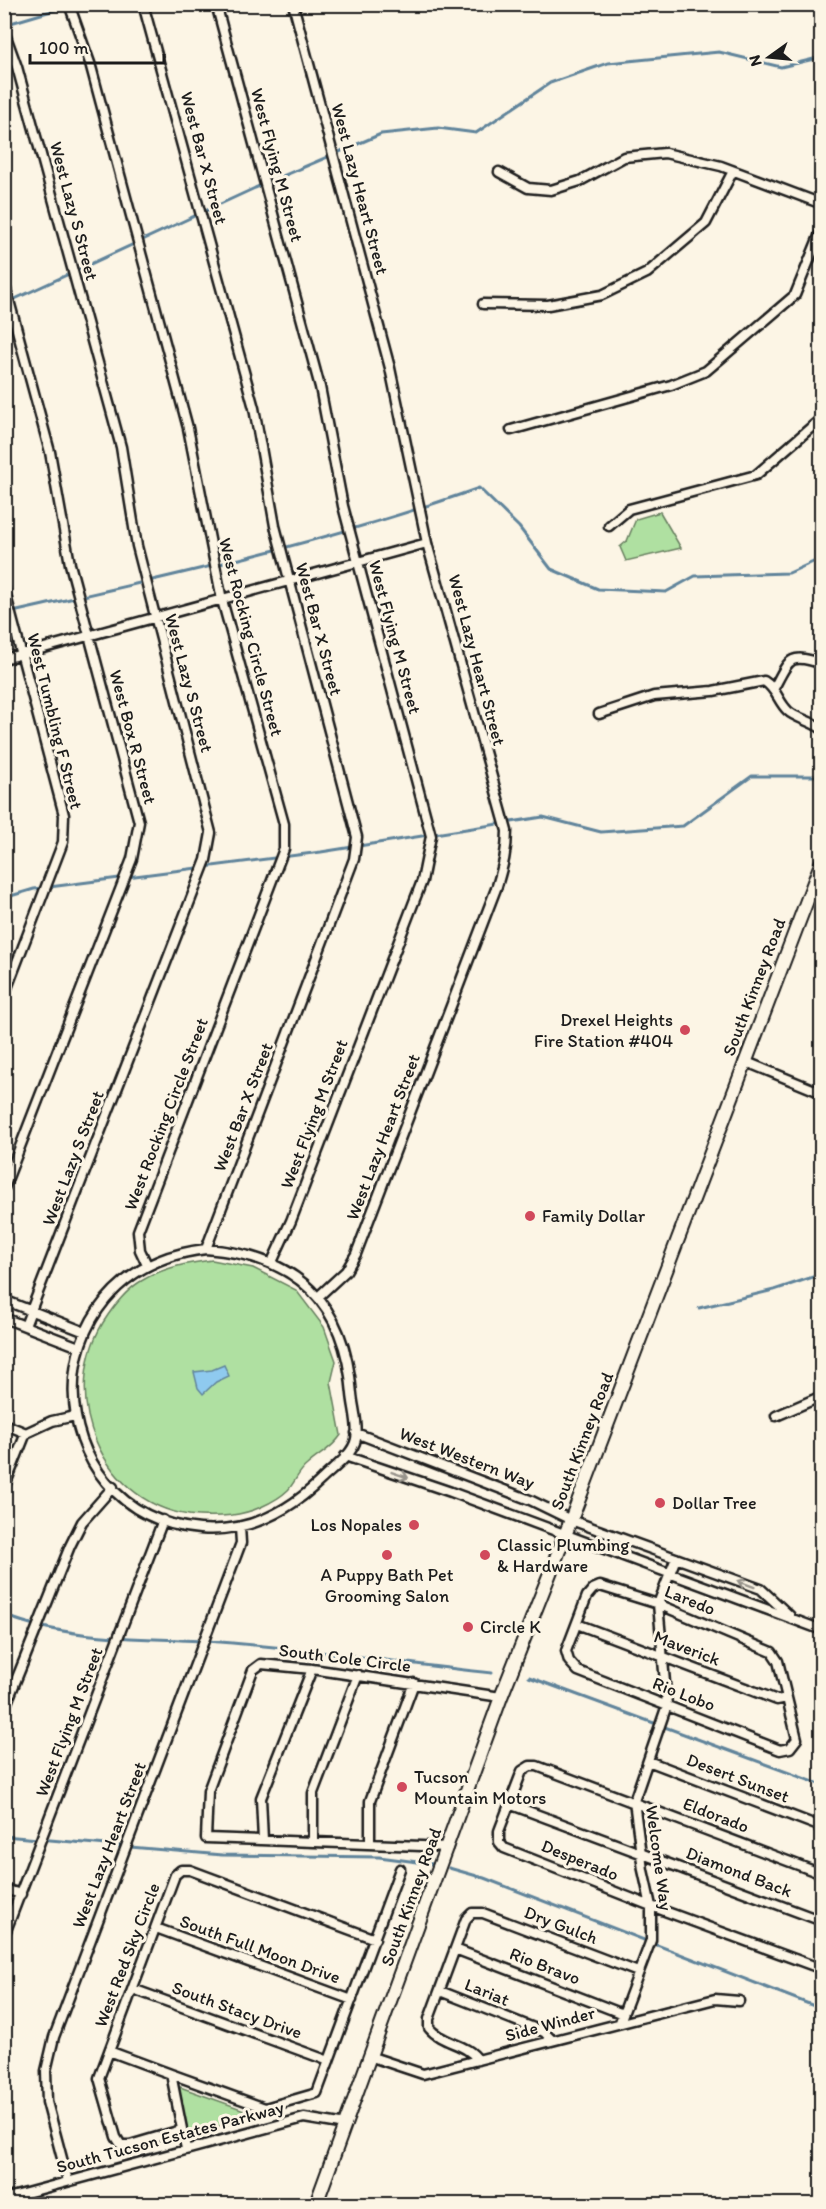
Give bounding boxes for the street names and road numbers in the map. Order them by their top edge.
street label: West Flying M Street [246,86,308,245]
street label: West Bar X Street [176,89,232,227]
street label: West Lazy Heart Street [327,101,394,277]
street label: West Lazy S Street [45,139,103,283]
street label: West Rocking Circle Street [214,535,288,739]
street label: West Flying M Street [364,558,426,717]
street label: West Bar X Street [291,560,347,698]
street label: West Lazy Heart Street [444,572,511,748]
street label: West Lazy S Street [160,611,218,755]
street label: West Tumbling F Street [22,631,88,812]
street label: West Box R Street [104,667,162,807]
street label: South Kinney Road [718,915,790,1059]
street label: West Rocking Circle Street [119,1014,213,1213]
street label: West Flying M Street [275,1036,353,1192]
street label: West Bar X Street [208,1039,278,1175]
street label: West Lazy Heart Street [341,1050,425,1223]
street label: West Lazy S Street [37,1087,109,1229]
street label: South Kinney Road [546,1369,618,1513]
street label: West Western Way [396,1422,538,1494]
street label: Laredo [661,1580,719,1620]
street label: Maverick [651,1625,724,1671]
street label: South Cole Circle [278,1639,412,1677]
street label: West Flying M Street [30,1644,108,1800]
street label: Rio Lobo [649,1672,719,1716]
street label: Desert Sunset [683,1748,793,1808]
street label: West Lazy Heart Street [67,1758,151,1931]
street label: Eldorado [680,1792,752,1838]
street label: Welcome Way [641,1804,677,1913]
street label: South Kinney Road [376,1825,446,1969]
street label: Desperado [538,1835,622,1885]
street label: Diamond Back [683,1842,795,1902]
street label: West Red Sky Circle [89,1880,165,2030]
street label: Dry Gulch [521,1901,601,1949]
street label: South Full Moon Drive [177,1910,343,1988]
street label: Rio Bravo [506,1942,584,1990]
street label: Lariat [461,1973,513,2011]
street label: South Stacy Drive [169,1976,305,2044]
street label: Side Winder [503,2001,598,2047]
street label: South Tucson Estates Parkway [54,2096,287,2178]

